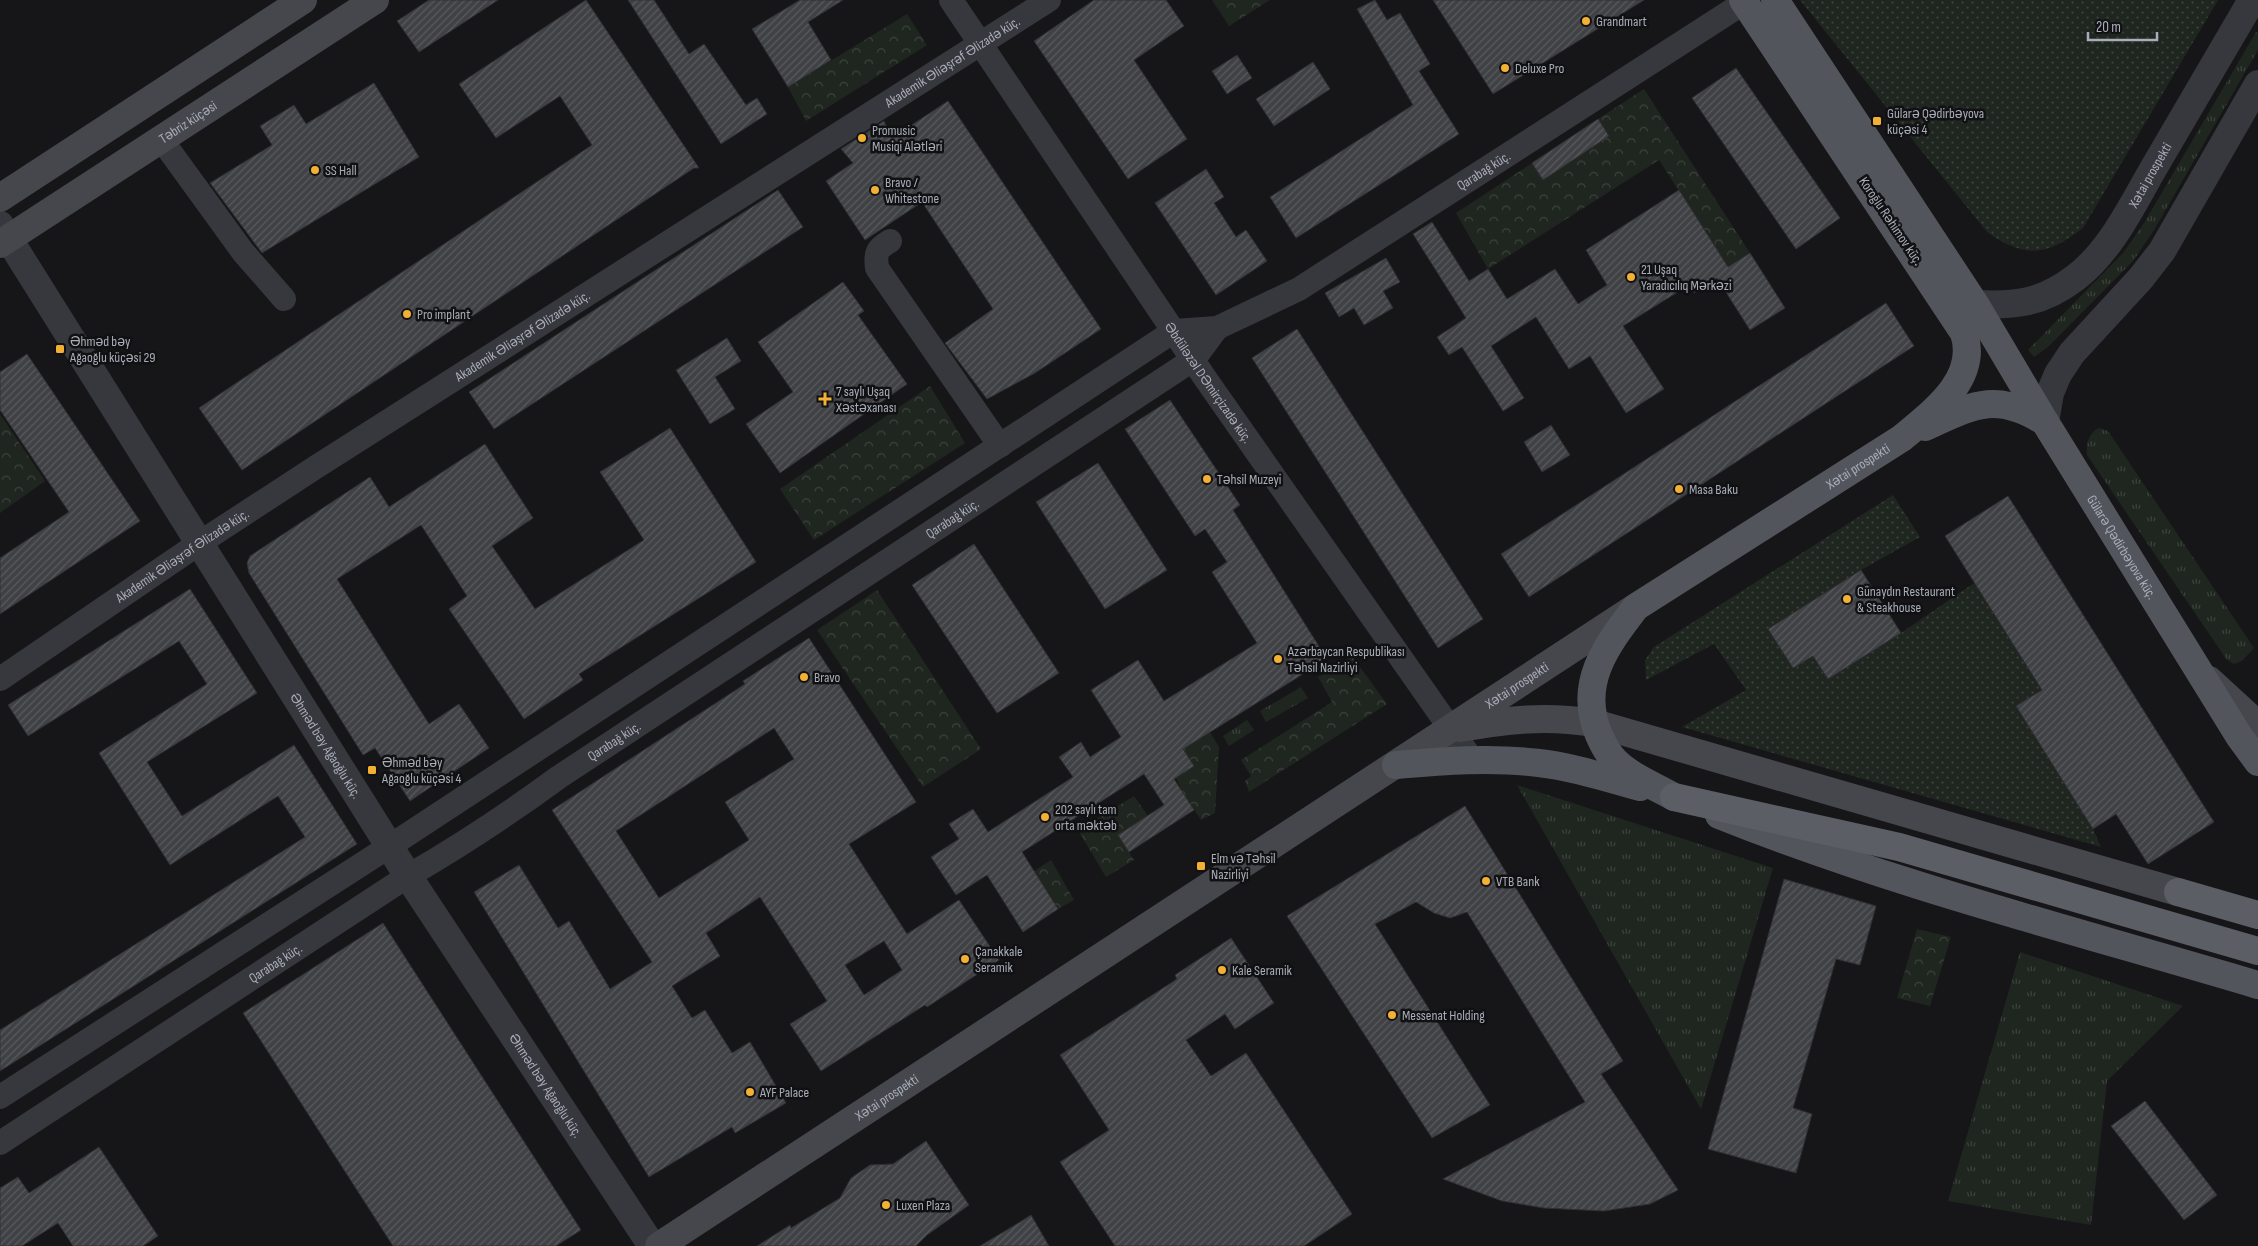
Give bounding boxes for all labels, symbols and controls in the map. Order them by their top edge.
scale bar [2088,10,2157,42]
street label: Akademik Əliəşrəf Əlizadə küç. [881,12,1023,111]
place label: Grandmart [1596,13,1647,30]
marker: Grandmart [1580,15,1592,27]
text: 20 m [2096,18,2121,37]
place label: Deluxe Pro [1515,60,1565,77]
marker: Deluxe Pro [1499,62,1511,74]
street label: Təbriz küçəsi [156,97,220,147]
place label: Gülarə Qədirbəyova küçəsi 4 [1887,105,1984,138]
marker: Gülarə Qədirbəyova küçəsi 4 [1871,115,1883,127]
place label: Promusic Musiqi Alətləri [872,122,942,155]
marker: Promusic Musiqi Alətləri [856,132,868,144]
street label: Xətai prospekti [2124,140,2175,212]
street label: Qarabağ küç. [1454,147,1513,194]
place label: SS Hall [325,162,357,179]
marker: SS Hall [309,164,321,176]
place label: Bravo / Whitestone [885,174,939,207]
street label: Koroğlu Rəhimov küç. [1855,174,1927,268]
marker: Bravo / Whitestone [869,184,881,196]
place label: 21 Uşaq Yaradıcılıq Mərkəzi [1641,261,1732,294]
marker: 21 Uşaq Yaradıcılıq Mərkəzi [1625,271,1637,283]
street label: Akademik Əliəşrəf Əlizadə küç. [451,286,593,385]
place label: Pro implant [417,306,470,323]
marker: Pro implant [401,308,413,320]
street label: Əbdüləzəl DƏmirçizadə küç. [1161,318,1256,446]
place label: Əhməd bəy Ağaoğlu küçəsi 29 [69,333,155,366]
marker: Əhməd bəy Ağaoğlu küçəsi 29 [54,343,66,355]
place label: 7 saylı Uşaq Xəstəxanası [835,383,896,416]
marker: 7 saylı Uşaq Xəstəxanası [818,392,832,406]
street label: Xətai prospekti [1822,440,1893,493]
place label: Təhsil Muzeyi [1217,471,1281,488]
marker: Təhsil Muzeyi [1201,473,1213,485]
place label: Masa Baku [1689,481,1738,498]
marker: Masa Baku [1673,483,1685,495]
street label: Gülarə Qədirbəyova küç. [2084,492,2161,602]
street label: Qarabağ küç. [922,495,982,542]
street label: Akademik Əliəşrəf Əlizadə küç. [111,505,252,607]
place label: Günaydın Restaurant & Steakhouse [1857,583,1955,616]
marker: Günaydın Restaurant & Steakhouse [1841,593,1853,605]
place label: Azərbaycan Respublikası Təhsil Nazirliyi [1287,643,1405,676]
marker: Azərbaycan Respublikası Təhsil Nazirliyi [1272,653,1284,665]
street label: Xətai prospekti [1481,658,1552,712]
place label: Bravo [814,669,841,686]
marker: Bravo [798,671,810,683]
street label: Əhməd bəy Ağaoğlu küç. [287,689,366,801]
street label: Qarabağ küç. [584,717,644,764]
place label: Əhməd bəy Ağaoğlu küçəsi 4 [381,754,461,787]
marker: Əhməd bəy Ağaoğlu küçəsi 4 [366,764,378,776]
place label: 202 saylı tam orta məktəb [1055,801,1117,834]
marker: 202 saylı tam orta məktəb [1039,811,1051,823]
place label: Elm və Təhsil Nazirliyi [1211,850,1276,883]
marker: Elm və Təhsil Nazirliyi [1195,860,1207,872]
place label: VTB Bank [1496,873,1540,890]
marker: VTB Bank [1480,875,1492,887]
street label: Qarabağ küç. [245,939,305,986]
place label: Çanakkale Seramik [975,943,1023,976]
marker: Çanakkale Seramik [959,953,971,965]
place label: Kale Seramik [1232,962,1293,979]
marker: Kale Seramik [1216,964,1228,976]
place label: Messenat Holding [1402,1007,1485,1024]
marker: Messenat Holding [1386,1009,1398,1021]
street label: Əhməd bəy Ağaoğlu küç. [505,1030,587,1141]
street label: Xətai prospekti [851,1070,922,1125]
place label: AYF Palace [759,1084,809,1101]
marker: AYF Palace [744,1086,756,1098]
place label: Luxen Plaza [896,1197,950,1214]
marker: Luxen Plaza [880,1199,892,1211]

